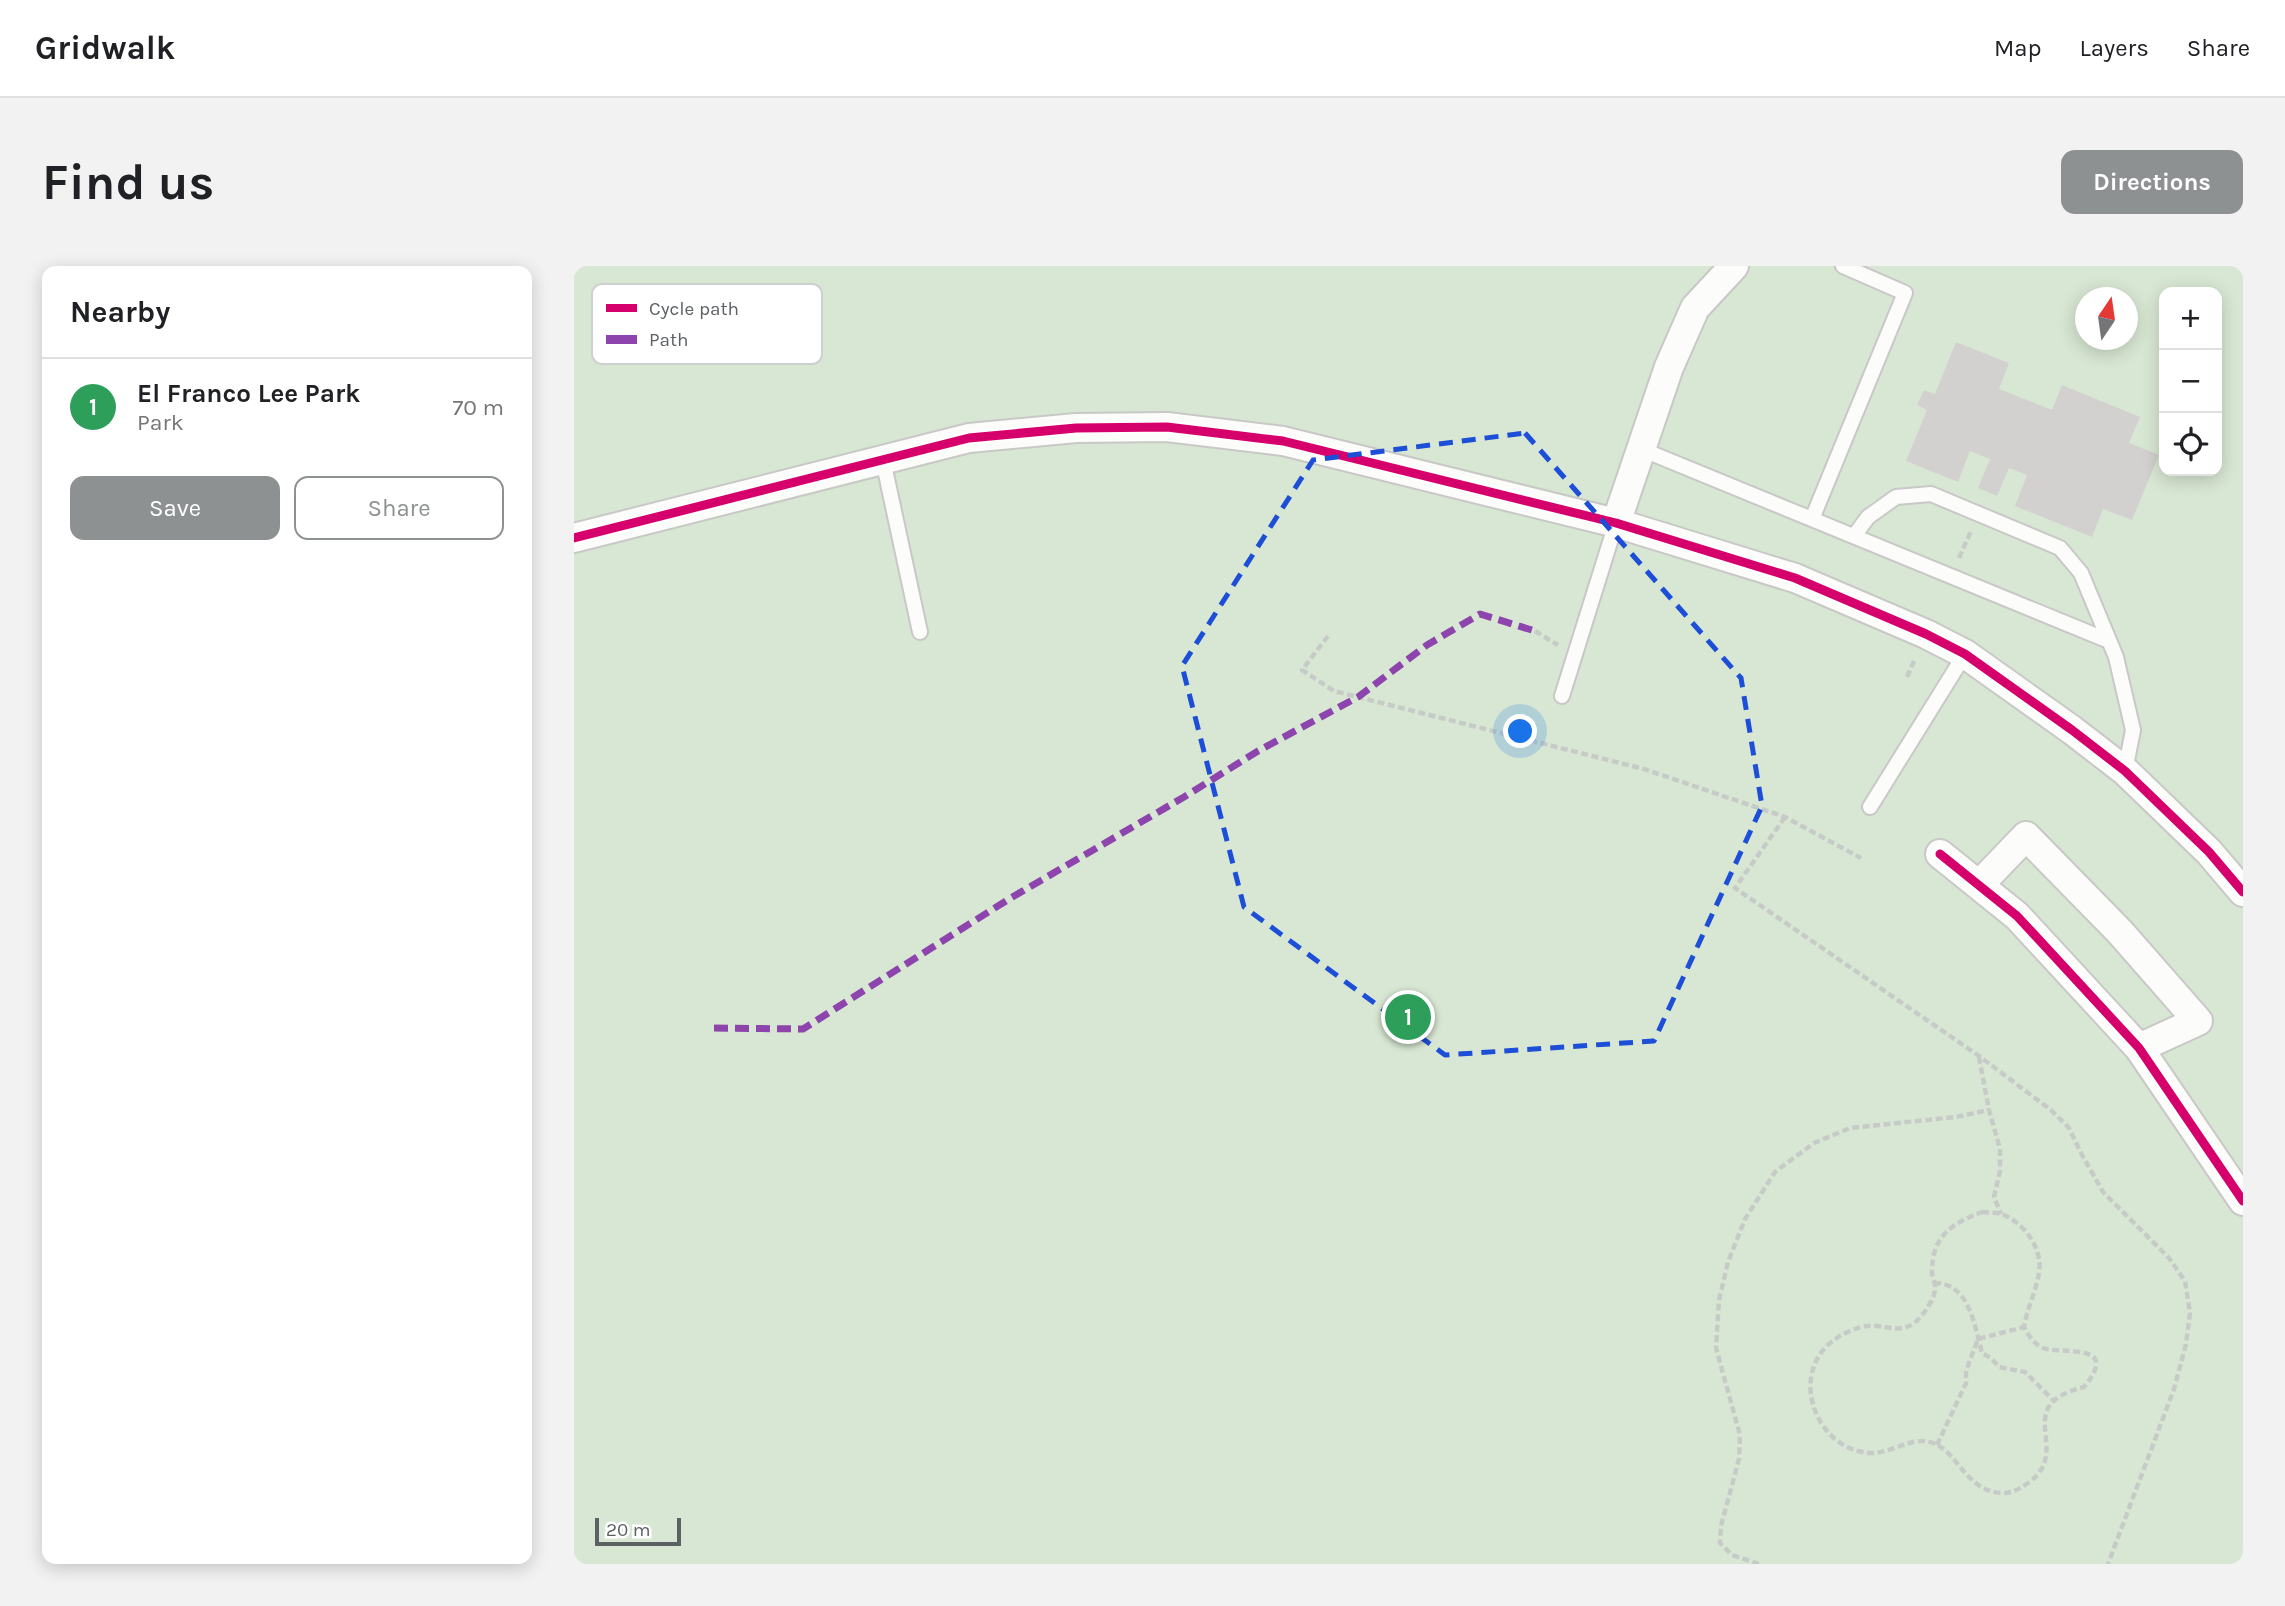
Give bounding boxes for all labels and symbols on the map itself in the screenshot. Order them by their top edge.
legend [592,284,822,364]
north arrow [2075,287,2138,350]
text: Cycle path [649,298,739,320]
text: Path [649,329,689,351]
your location [1503,714,1537,748]
pin: 1 [1385,991,1431,1043]
scale bar [595,1515,681,1547]

